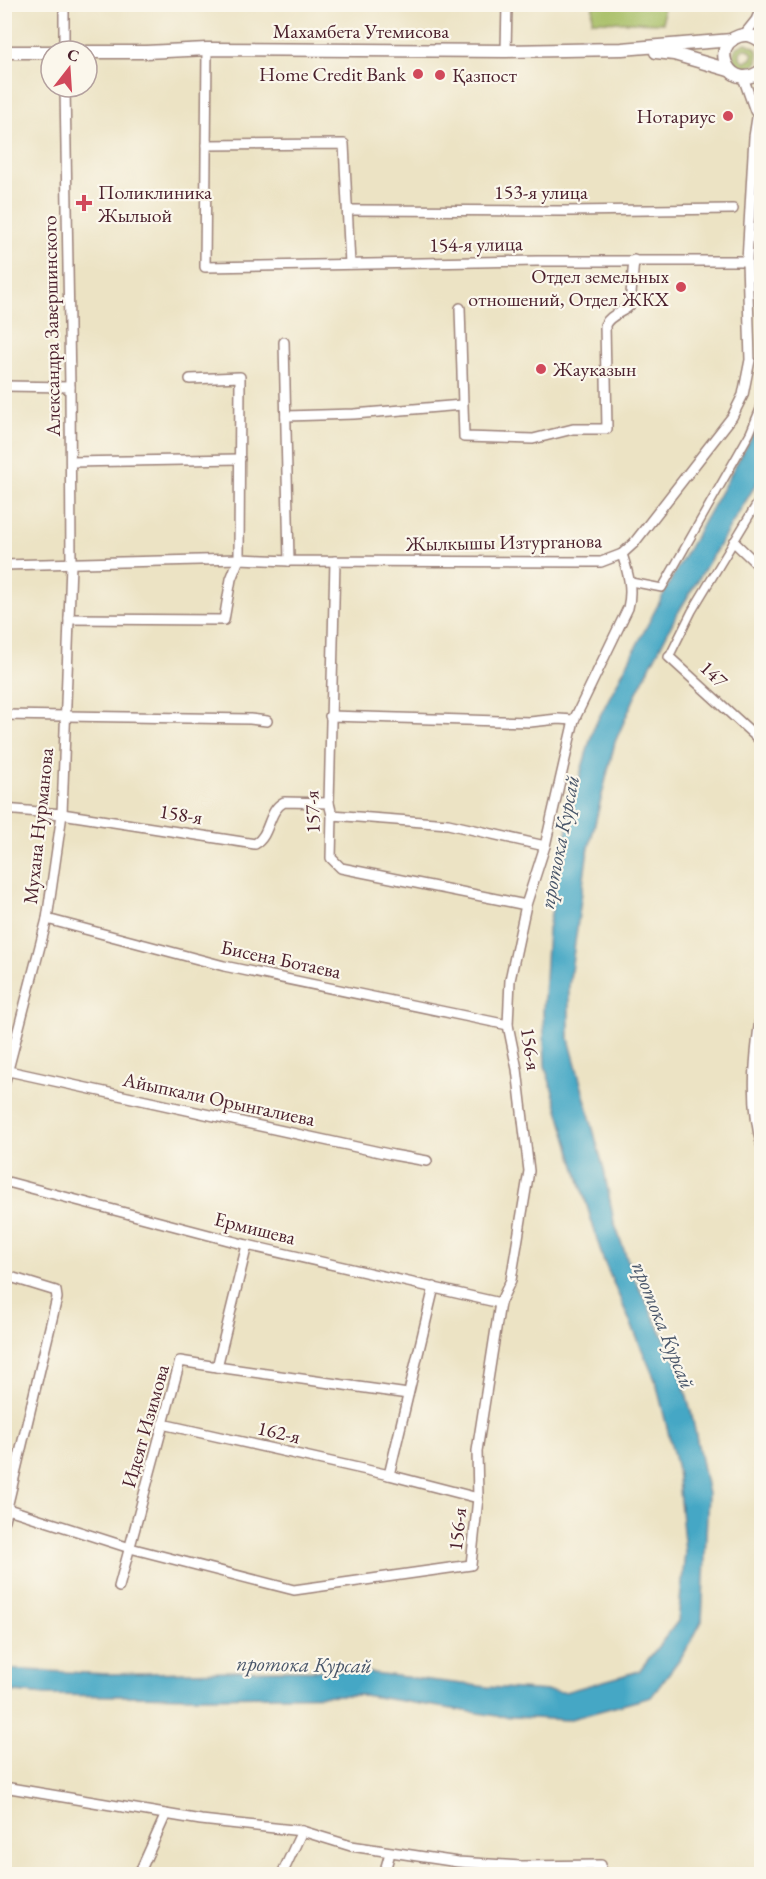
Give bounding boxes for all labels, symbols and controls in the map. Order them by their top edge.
street label: Махамбета Утемисова [273,18,449,44]
north arrow [39,39,99,99]
text: С [65,43,82,67]
place label: Home Credit Bank [259,61,407,87]
place label: Қазпост [452,62,517,88]
marker: Home Credit Bank [411,67,425,81]
marker: Қазпост [433,68,447,82]
place label: Нотариус [636,103,716,129]
marker: Нотариус [721,109,735,123]
place label: Поликлиника Жылыой [97,179,212,228]
street label: 153-я улица [494,179,588,205]
marker: Поликлиника Жылыой [75,194,93,212]
street label: Александра Завершинского [36,215,66,438]
street label: 154-я улица [429,230,523,258]
place label: Отдел земельных отношений, Отдел ЖКХ [468,263,669,312]
marker: Отдел земельных отношений, Отдел ЖКХ [674,280,688,294]
place label: Жауказын [552,356,637,382]
marker: Жауказын [534,362,548,376]
street label: Жылкышы Изтурганова [405,527,602,557]
street label: 147 [695,655,734,694]
street label: Мухана Нурманова [17,747,59,905]
water label: протока Курсай [533,773,585,911]
street label: 157-я [298,790,326,834]
street label: 158-я [158,798,204,830]
street label: Бисена Ботаева [218,934,344,984]
street label: 156-я [515,1026,547,1072]
street label: Айыпкали Орынгалиева [120,1066,318,1132]
street label: Ермишева [212,1205,298,1251]
water label: протока Курсай [626,1257,702,1393]
street label: Идеят Изимова [115,1361,175,1491]
street label: 162-я [255,1414,303,1450]
street label: 156-я [442,1506,472,1552]
water label: протока Курсай [236,1649,372,1679]

